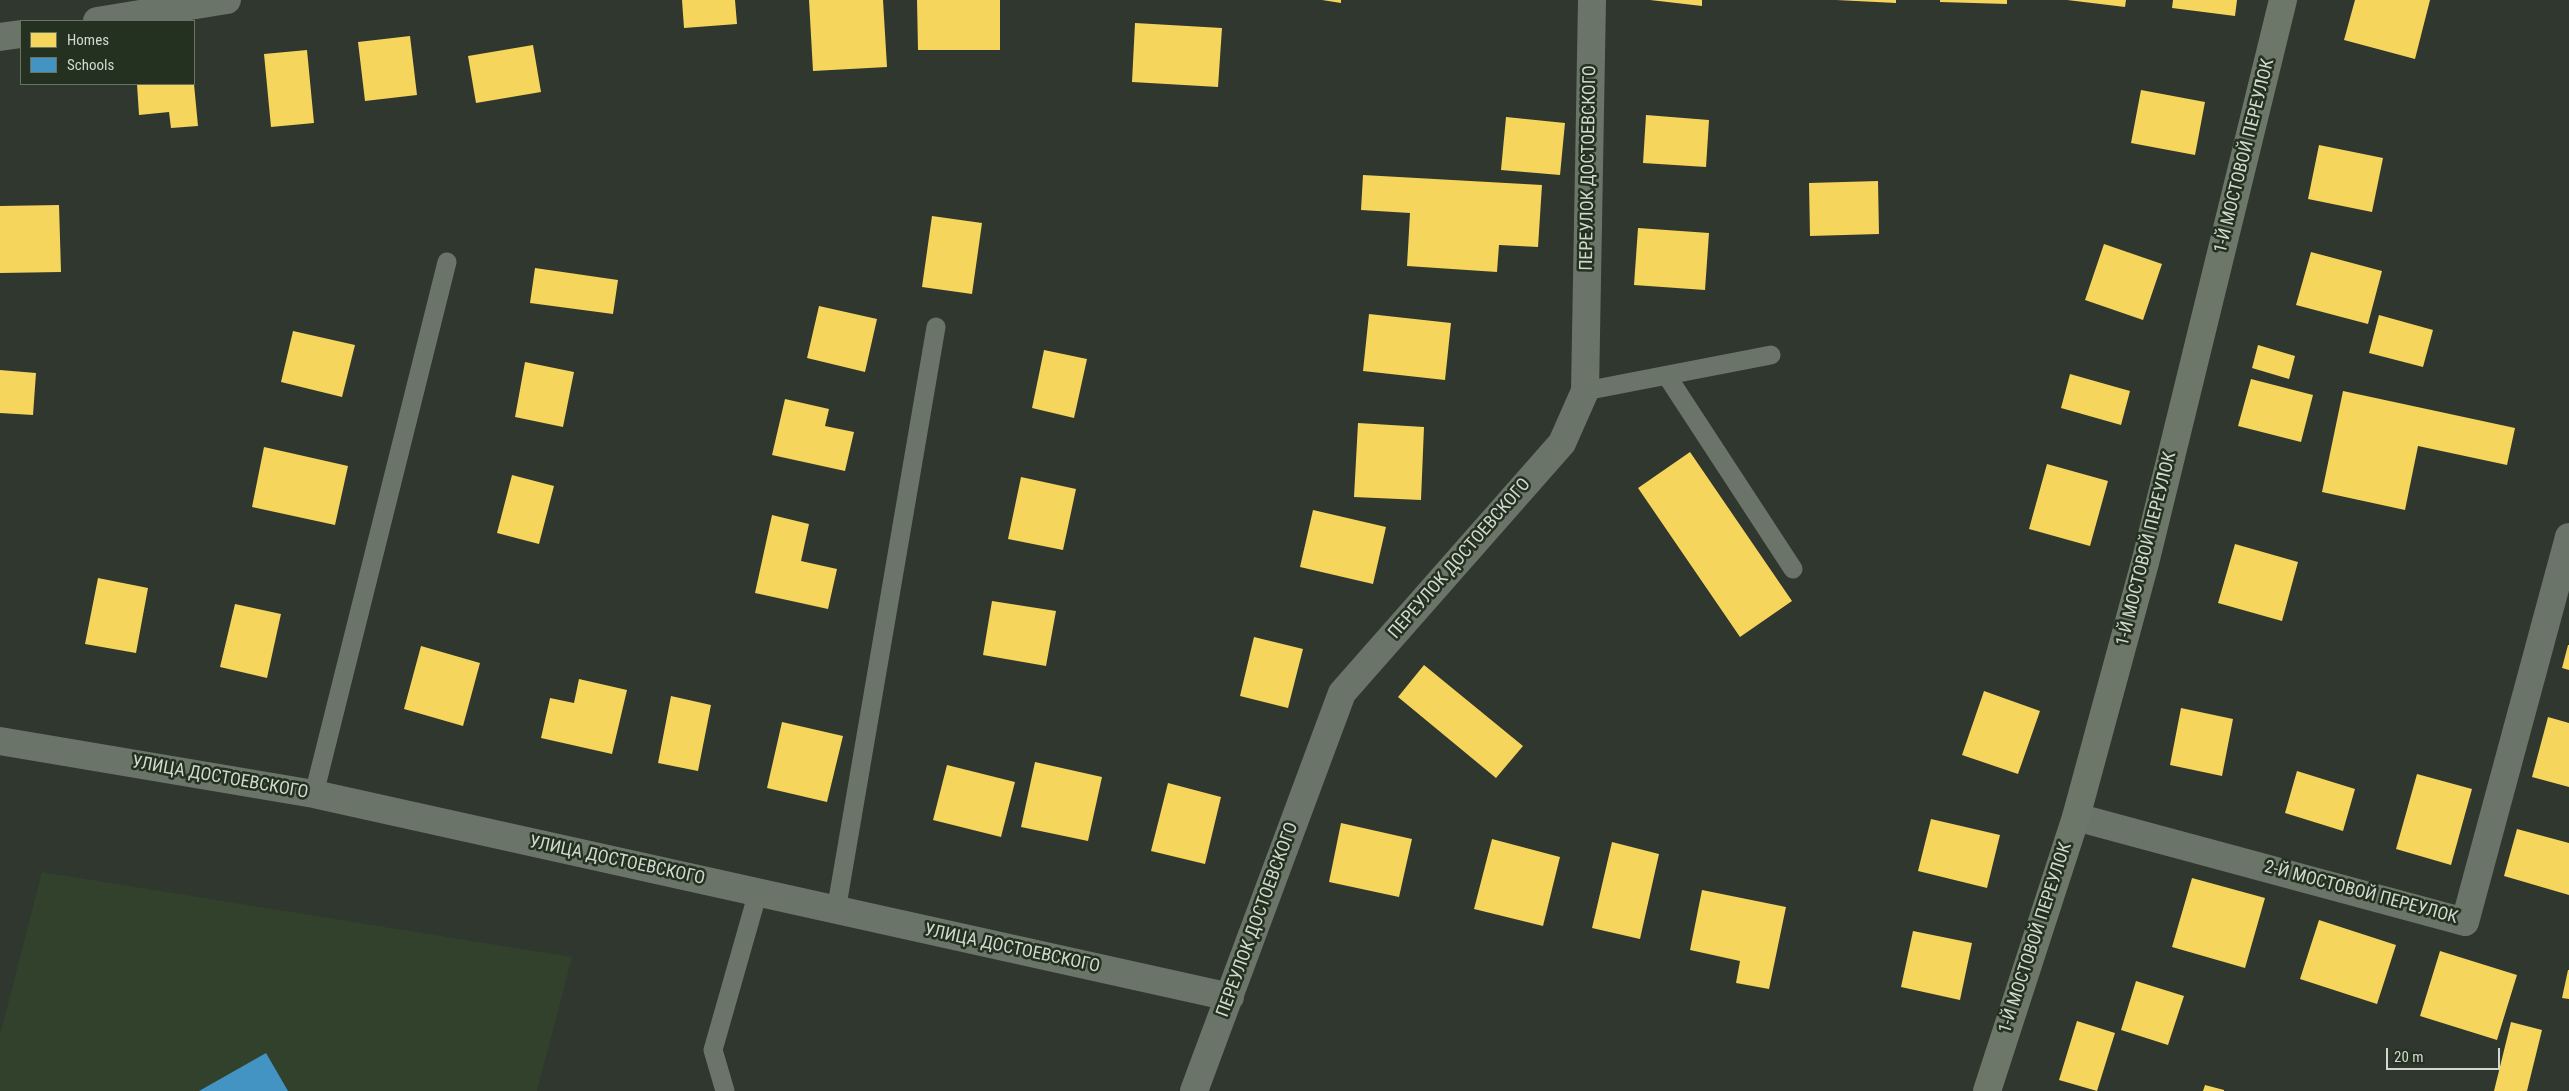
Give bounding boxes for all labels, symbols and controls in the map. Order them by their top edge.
legend [20,20,195,85]
text: Homes [67,31,109,49]
text: Schools [67,56,114,74]
street label: 1-Й МОСТОВОЙ ПЕРЕУЛОК [2210,57,2280,255]
street label: ПЕРЕУЛОК ДОСТОЕВСКОГО [1576,65,1602,271]
street label: 1-Й МОСТОВОЙ ПЕРЕУЛОК [2112,450,2182,648]
street label: ПЕРЕУЛОК ДОСТОЕВСКОГО [1384,474,1536,644]
street label: УЛИЦА ДОСТОЕВСКОГО [130,752,310,804]
street label: ПЕРЕУЛОК ДОСТОЕВСКОГО [1213,820,1303,1020]
street label: УЛИЦА ДОСТОЕВСКОГО [527,832,707,890]
street label: 1-Й МОСТОВОЙ ПЕРЕУЛОК [1995,840,2077,1036]
street label: 2-Й МОСТОВОЙ ПЕРЕУЛОК [2262,857,2460,929]
street label: УЛИЦА ДОСТОЕВСКОГО [922,920,1102,978]
scale bar [2389,1038,2503,1070]
text: 20 m [2394,1048,2424,1066]

